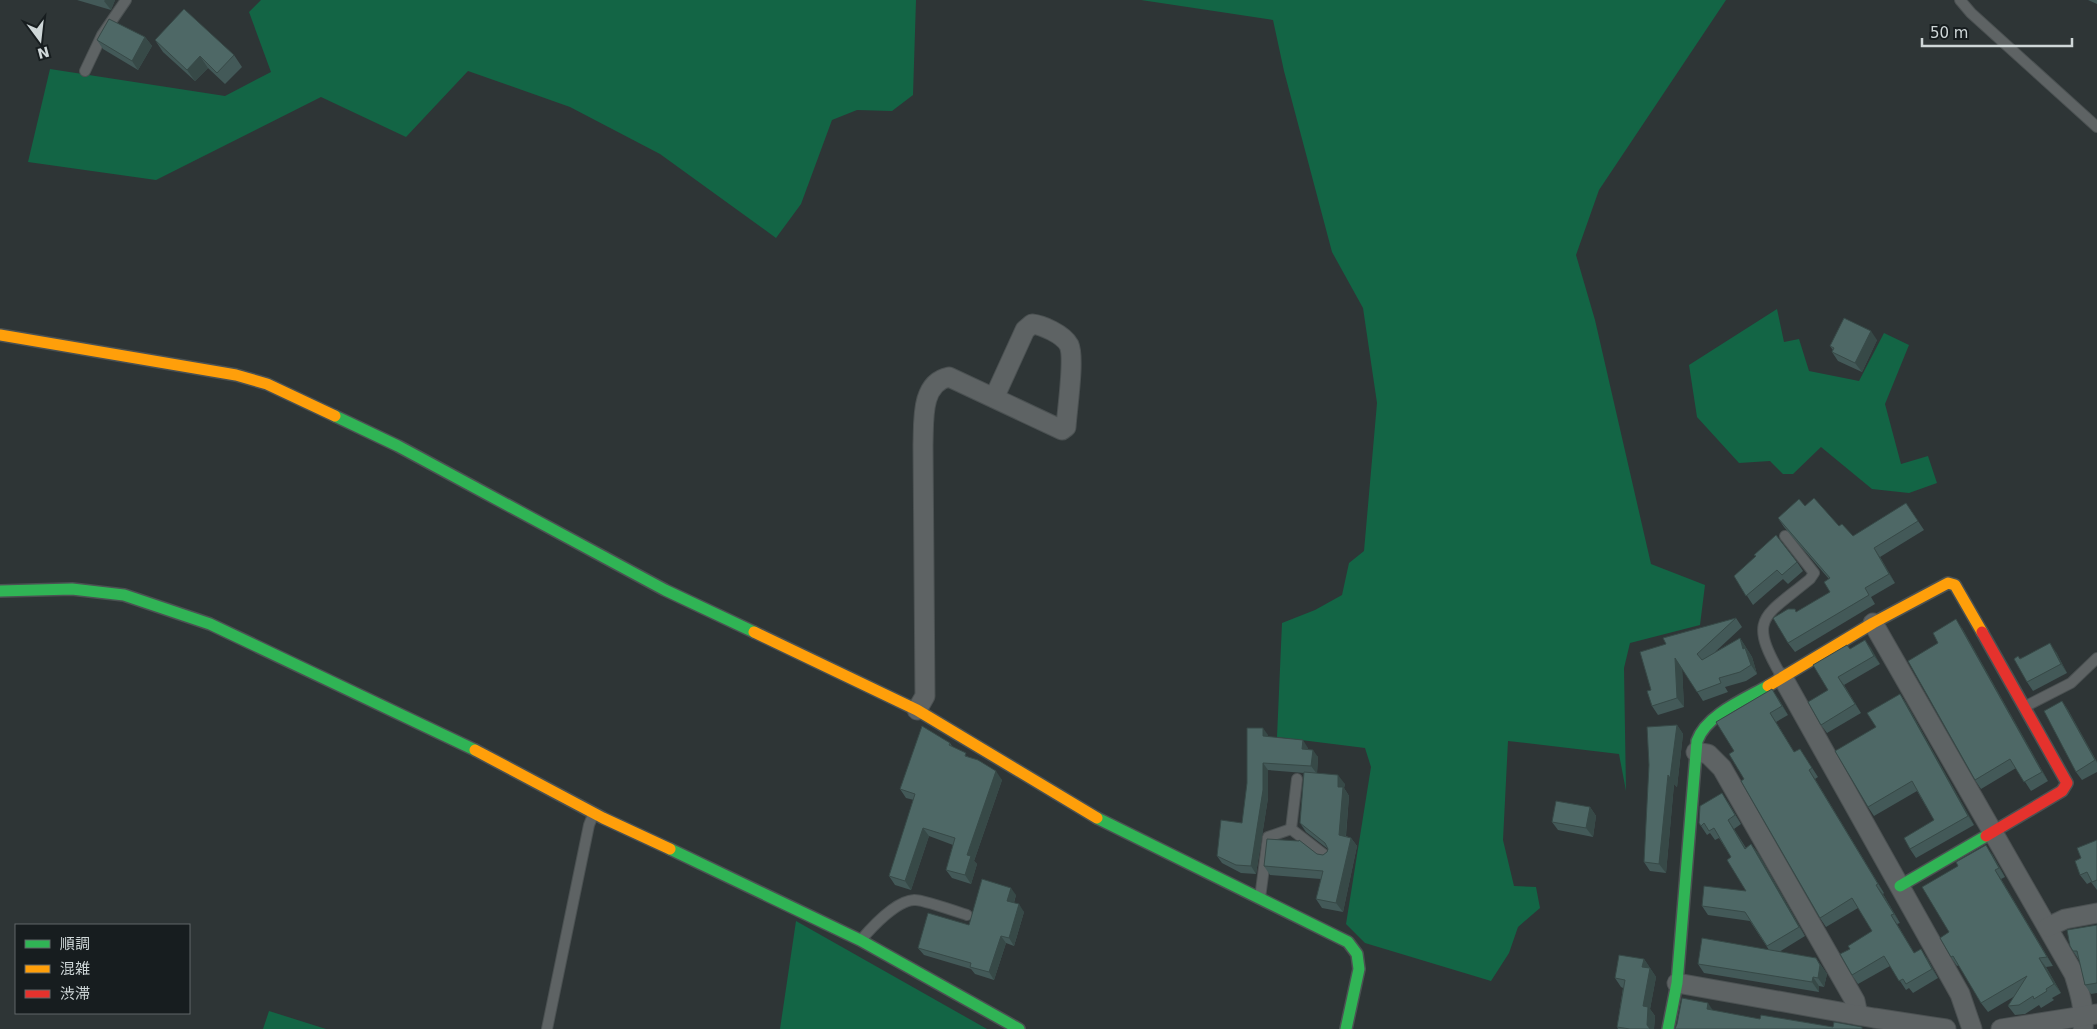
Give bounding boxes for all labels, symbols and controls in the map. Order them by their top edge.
north arrow [15,15,65,65]
scale bar [1922,15,2072,47]
text: 50 m [1930,24,1968,42]
text: N [36,43,51,62]
legend [15,924,190,1014]
text: 順調 [60,935,90,953]
text: 混雑 [60,960,90,978]
text: 渋滞 [60,985,90,1003]

